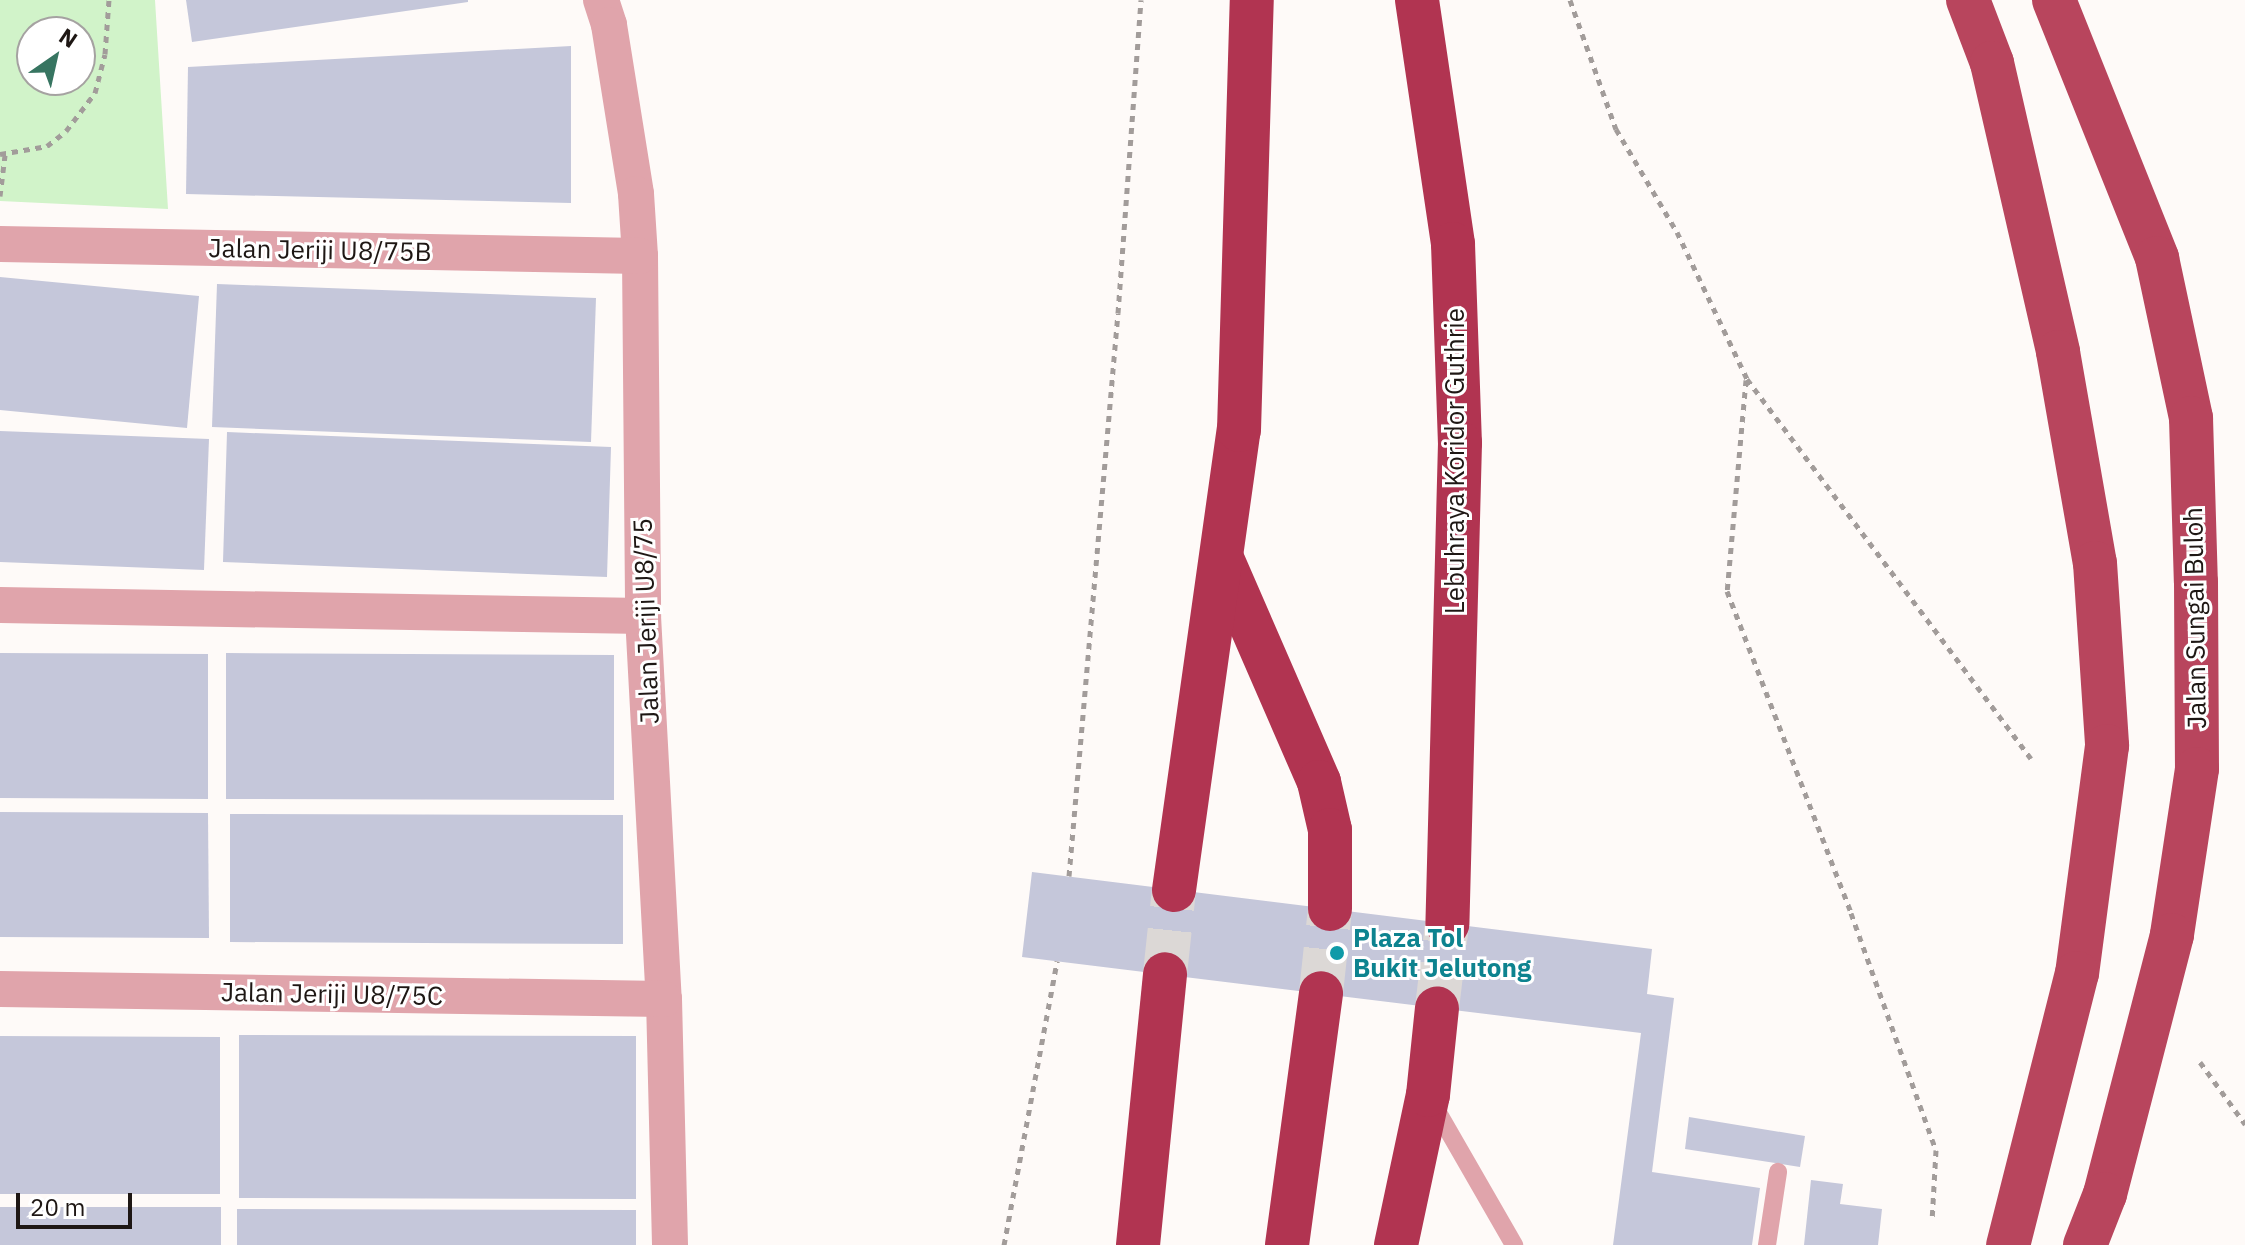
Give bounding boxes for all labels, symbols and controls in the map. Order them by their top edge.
north arrow [16,16,96,96]
text: N [54,21,83,54]
street label: Jalan Jeriji U8/75B [208,232,432,268]
street label: Lebuhraya Koridor Guthrie [1439,308,1471,614]
street label: Jalan Sungai Buloh [2177,507,2213,729]
street label: Jalan Jeriji U8/75 [627,517,665,725]
place label: Plaza Tol Bukit Jelutong [1353,922,1531,984]
marker: Plaza Tol Bukit Jelutong [1328,944,1346,962]
street label: Jalan Jeriji U8/75C [221,976,443,1012]
scale bar [20,1177,136,1227]
text: 20 m [30,1191,85,1223]

